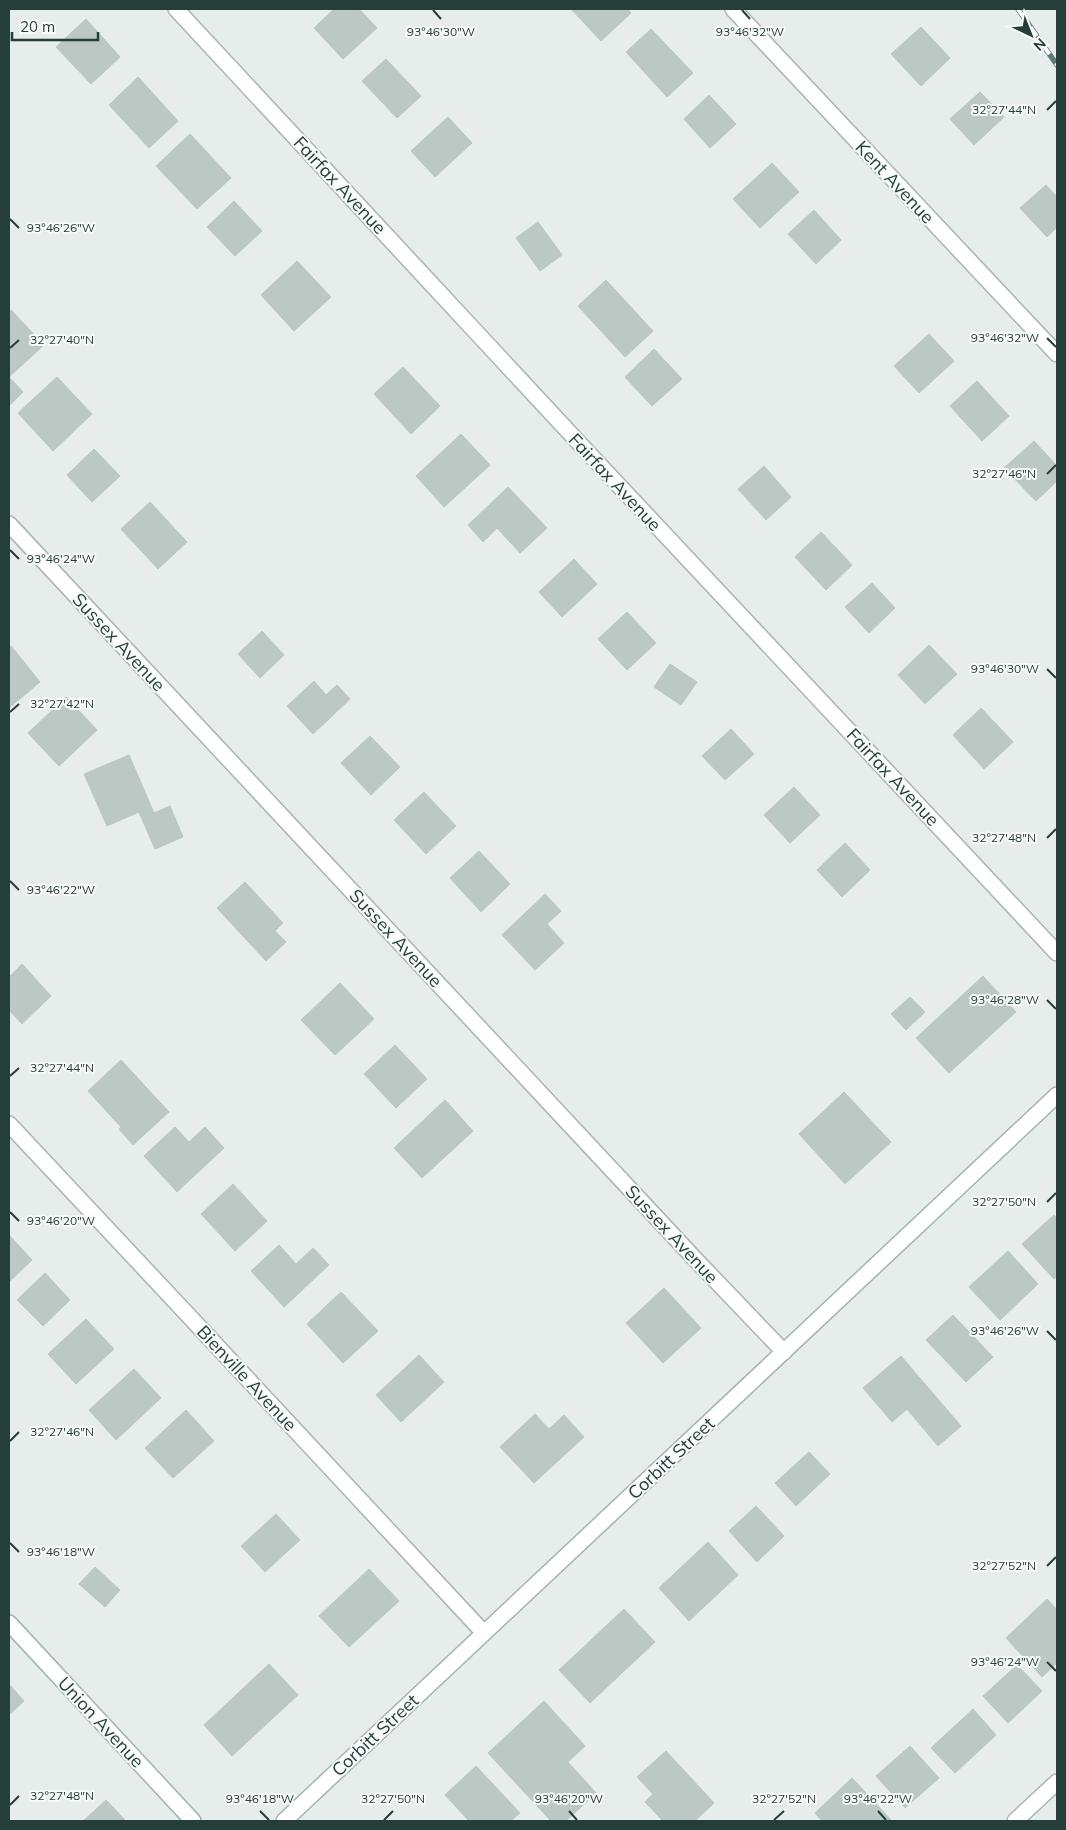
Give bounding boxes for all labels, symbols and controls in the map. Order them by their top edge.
scale bar [12,10,99,42]
north arrow [1006,10,1056,60]
text: 20 m [20,17,55,36]
text: 93°46'30"W [407,24,475,39]
text: 93°46'32"W [716,24,784,39]
text: N [1030,34,1050,55]
text: 32°27'44"N [972,102,1036,117]
street label: Fairfax Avenue [289,131,391,239]
street label: Kent Avenue [851,136,939,228]
text: 93°46'26"W [27,220,95,235]
text: 93°46'32"W [971,330,1039,345]
text: 32°27'40"N [30,332,94,347]
street label: Fairfax Avenue [564,428,666,536]
text: 32°27'46"N [972,466,1036,481]
text: 93°46'24"W [27,551,95,566]
street label: Sussex Avenue [68,588,170,696]
text: 93°46'30"W [971,661,1039,676]
text: 32°27'42"N [30,696,94,711]
street label: Fairfax Avenue [842,723,944,831]
text: 32°27'48"N [972,830,1036,845]
text: 93°46'22"W [27,882,95,897]
street label: Sussex Avenue [345,884,447,992]
text: 93°46'28"W [971,992,1039,1007]
text: 32°27'44"N [30,1060,94,1075]
street label: Sussex Avenue [621,1180,723,1288]
text: 32°27'50"N [972,1194,1036,1209]
text: 93°46'20"W [27,1213,95,1228]
street label: Bienville Avenue [192,1320,302,1436]
text: 93°46'26"W [971,1323,1039,1338]
street label: Corbitt Street [623,1412,719,1504]
text: 32°27'46"N [30,1424,94,1439]
text: 93°46'18"W [27,1544,95,1559]
text: 32°27'52"N [972,1558,1036,1573]
text: 93°46'24"W [971,1654,1039,1669]
street label: Union Avenue [53,1672,149,1772]
street label: Corbitt Street [327,1689,423,1781]
text: 32°27'48"N [30,1788,94,1803]
text: 93°46'18"W [226,1791,294,1806]
text: 32°27'50"N [361,1791,425,1806]
text: 93°46'20"W [535,1791,603,1806]
text: 32°27'52"N [752,1791,816,1806]
text: 93°46'22"W [844,1791,912,1806]

